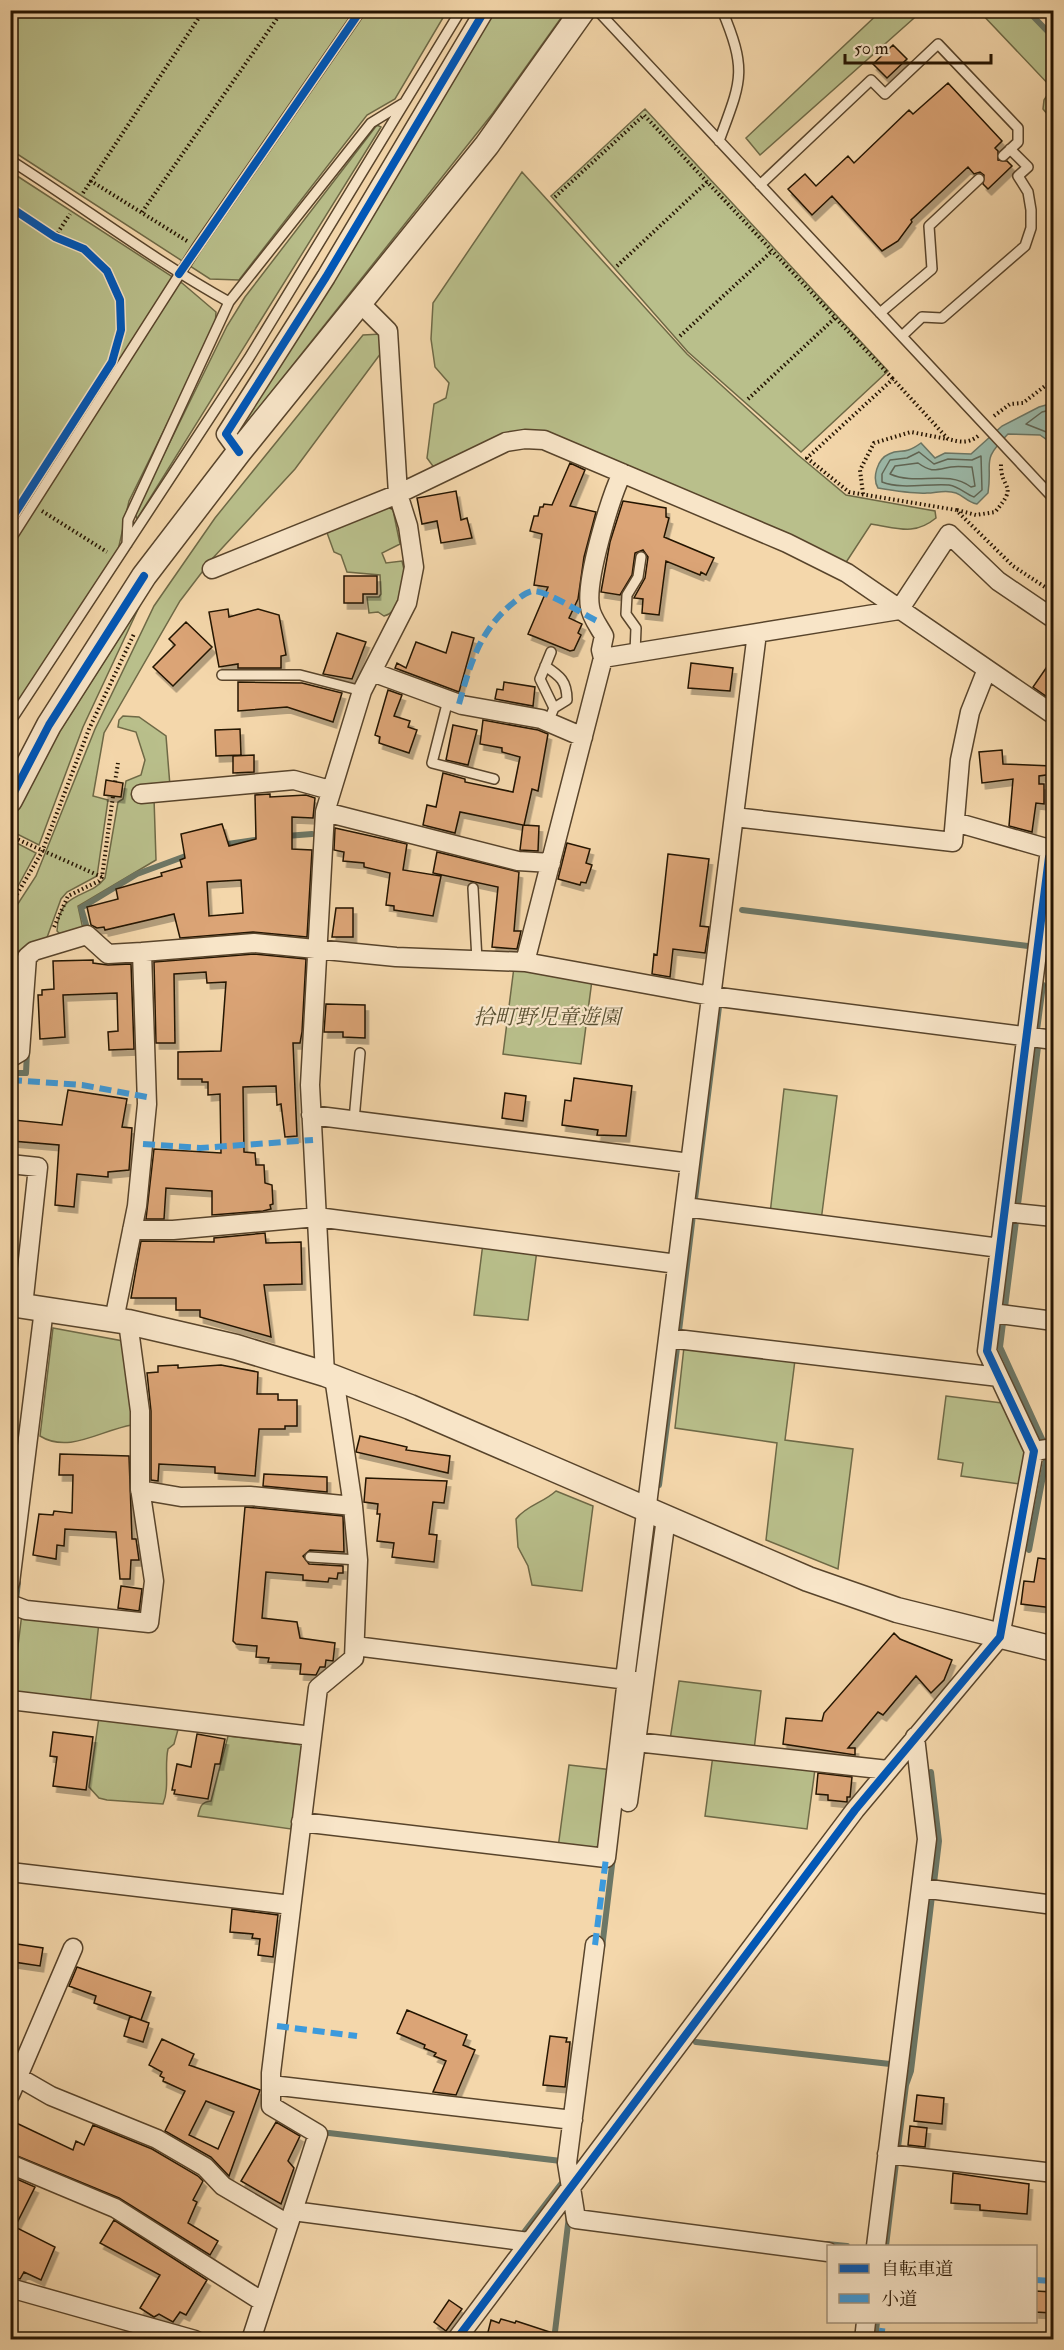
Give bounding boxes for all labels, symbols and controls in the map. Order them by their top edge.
scale bar [845,27,990,65]
text: 50 m [854,37,889,60]
park label: 拾町野児童遊園 [474,1004,623,1031]
legend [827,2245,1037,2323]
text: 自転車道 [881,2258,953,2281]
text: 小道 [881,2288,917,2311]

